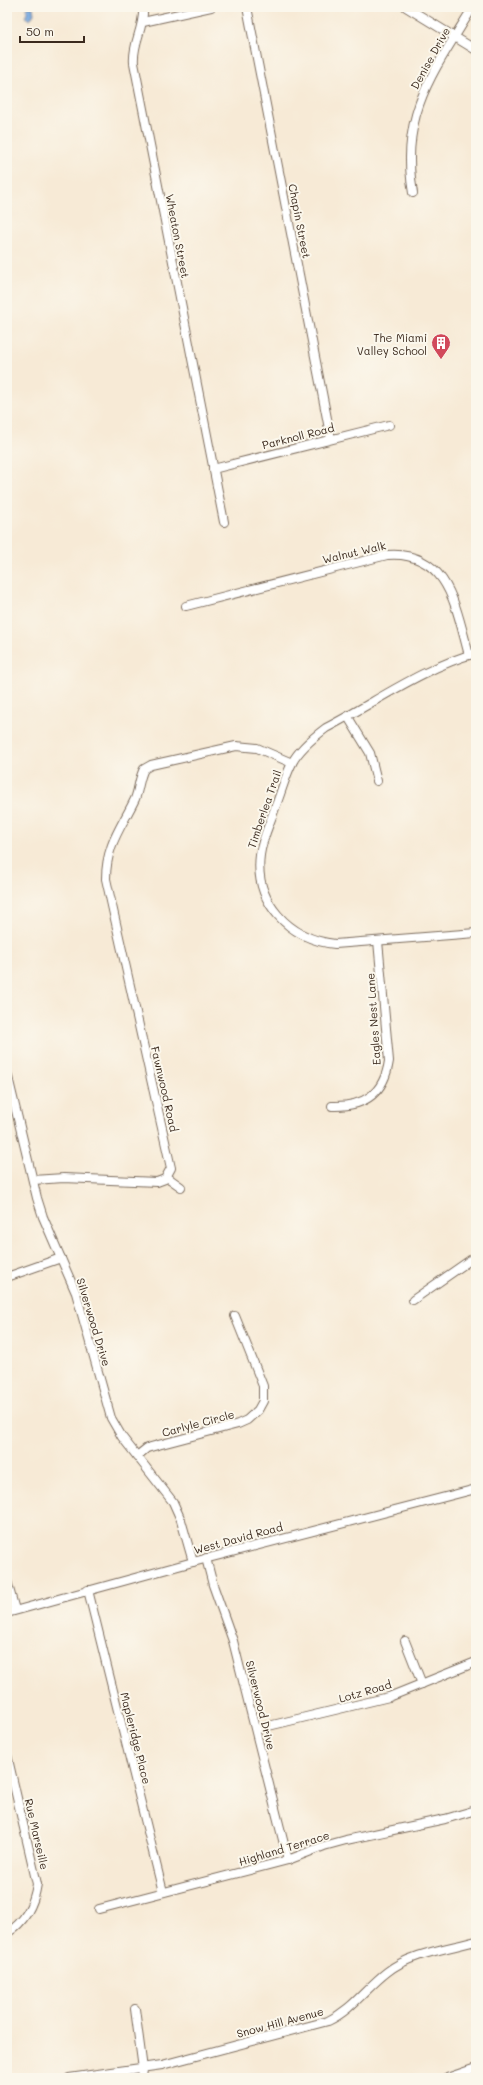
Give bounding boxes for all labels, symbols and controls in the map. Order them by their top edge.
scale bar [20,18,84,44]
text: 50 m [26,23,54,39]
street label: Denise Drive [407,24,453,92]
street label: Chapin Street [285,182,315,260]
street label: Wheaton Street [162,193,194,280]
place label: The Miami Valley School [357,330,427,358]
building icon: The Miami Valley School [430,332,452,360]
street label: Parknoll Road [260,420,336,452]
street label: Walnut Walk [321,537,387,567]
street label: Timberlea Trail [244,768,284,850]
street label: Eagles Nest Lane [362,972,384,1065]
street label: Fawnwood Road [148,1045,182,1133]
street label: Silverwood Drive [73,1276,115,1368]
street label: Carlyle Circle [160,1406,236,1440]
street label: West David Road [192,1519,284,1557]
street label: Silverwood Drive [243,1659,279,1751]
street label: Lotz Road [337,1676,393,1706]
street label: Mapleridge Place [117,1690,155,1786]
street label: Rue Marseille [22,1797,52,1871]
street label: Highland Terrace [237,1827,331,1869]
street label: Snow Hill Avenue [235,2003,325,2041]

